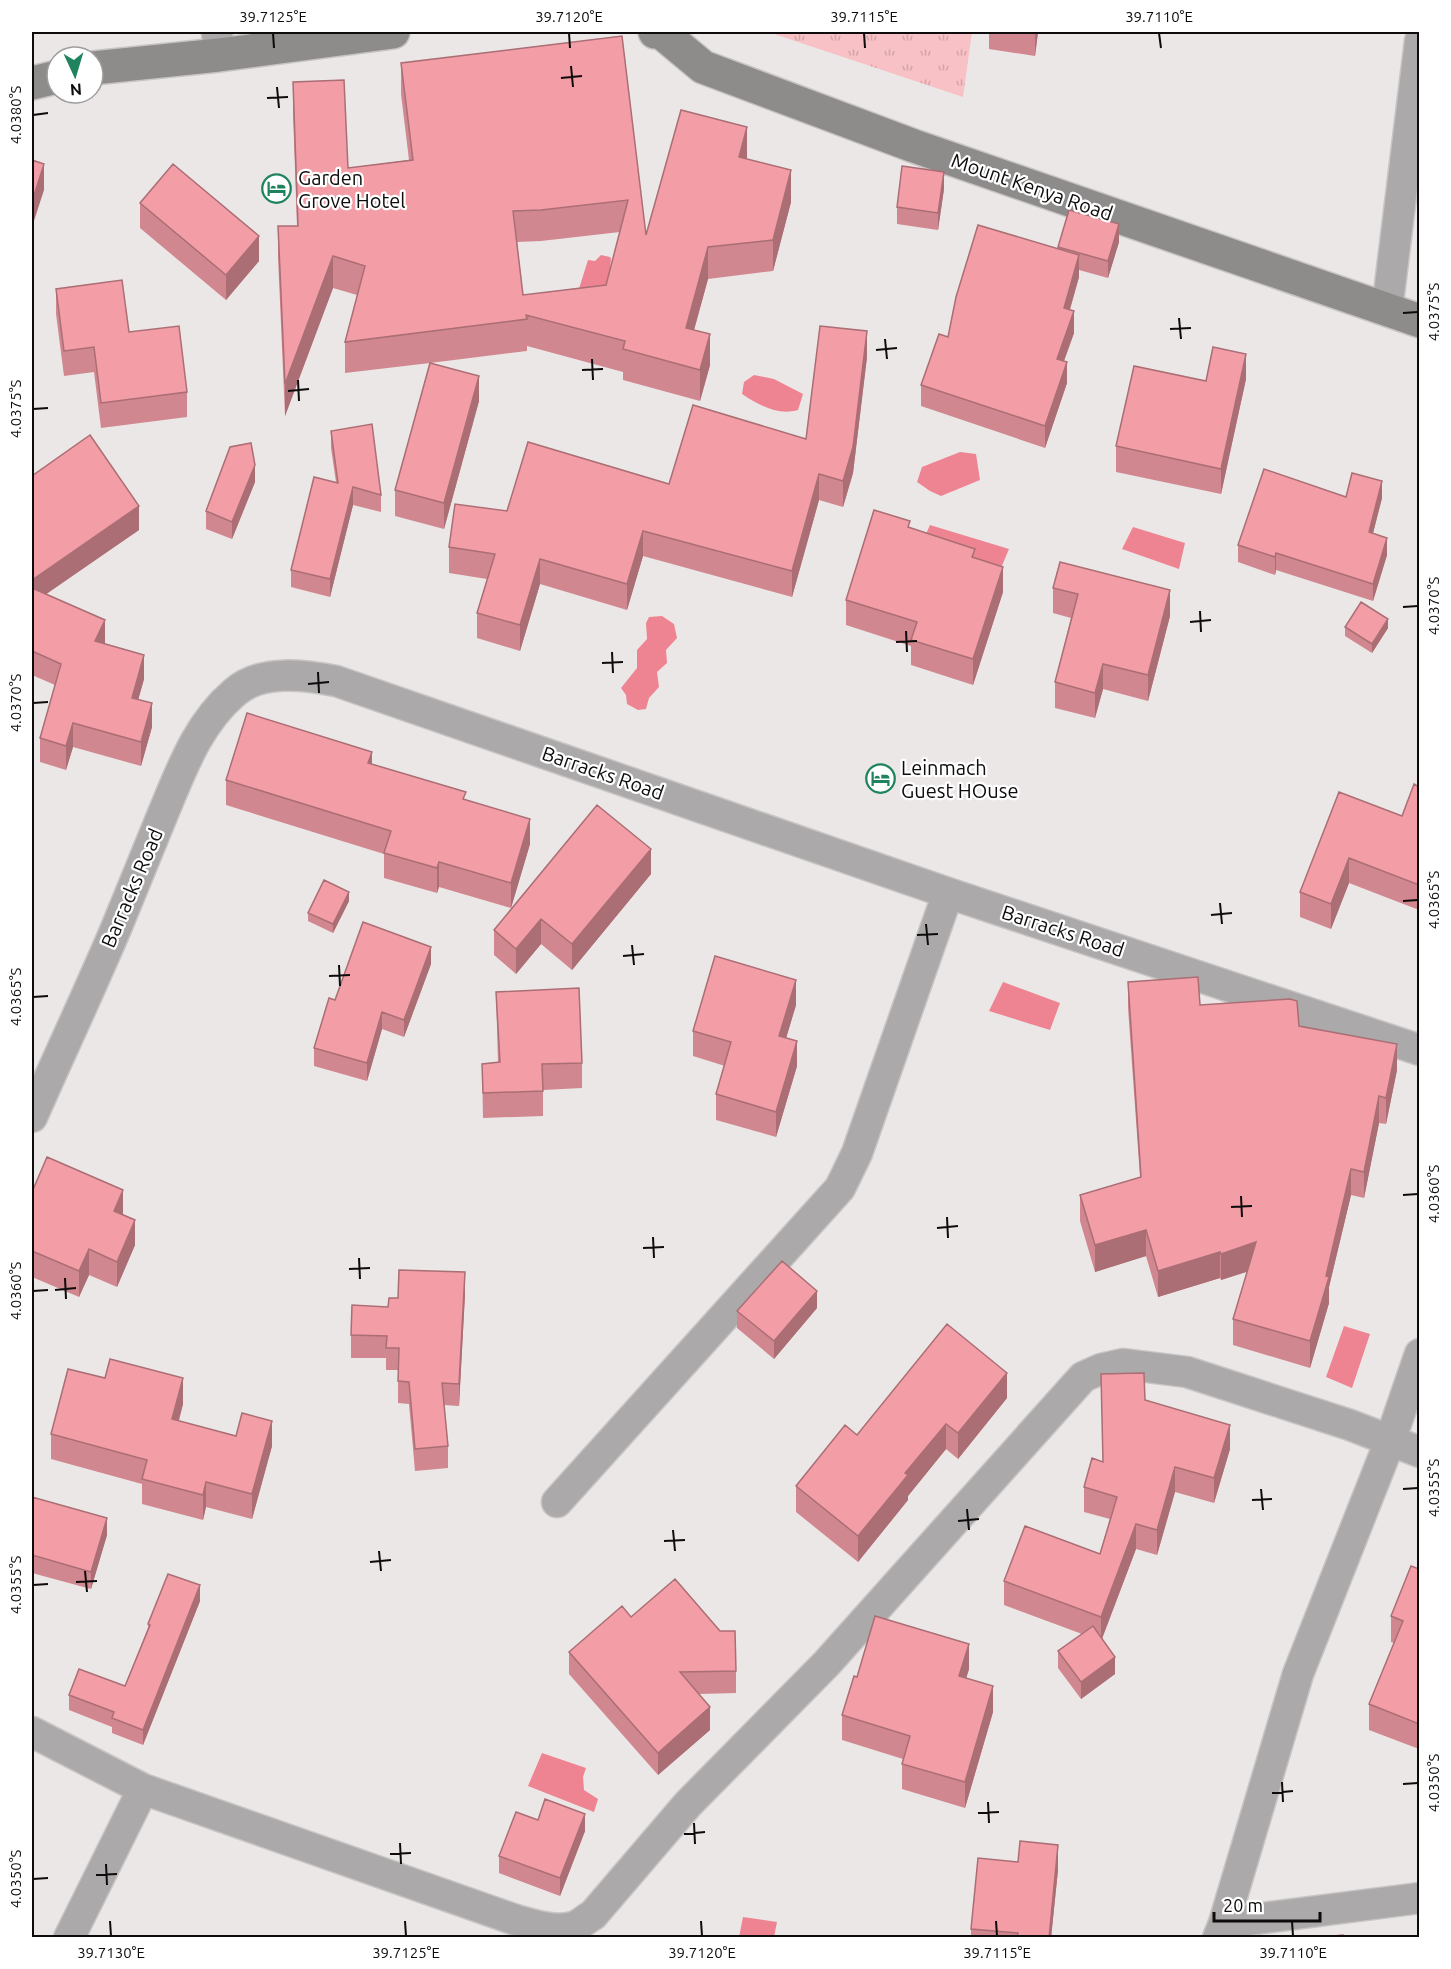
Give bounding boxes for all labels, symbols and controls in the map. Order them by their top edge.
text: 39.7125°E [239,8,307,25]
text: 39.7120°E [535,8,603,25]
text: 39.7115°E [830,8,898,25]
text: 39.7110°E [1125,8,1193,25]
north arrow [45,45,105,105]
text: N [69,81,83,99]
text: 4.0380°S [7,86,24,144]
street label: Mount Kenya Road [948,148,1116,225]
place label: Garden Grove Hotel [298,166,406,212]
hotel icon: Garden Grove Hotel [261,173,293,205]
text: 4.0375°S [1425,283,1442,341]
text: 4.0375°S [7,380,24,438]
text: 4.0370°S [1425,577,1442,635]
text: 4.0370°S [7,674,24,732]
street label: Barracks Road [539,741,667,804]
place label: Leinmach Guest HOuse [901,756,1018,802]
hotel icon: Leinmach Guest HOuse [864,763,896,795]
street label: Barracks Road [96,825,167,951]
text: 4.0365°S [1425,871,1442,929]
street label: Barracks Road [999,900,1127,961]
text: 4.0365°S [7,968,24,1026]
text: 4.0360°S [1425,1165,1442,1223]
text: 4.0360°S [7,1262,24,1320]
text: 4.0355°S [1425,1459,1442,1517]
text: 4.0355°S [7,1556,24,1614]
text: 4.0350°S [1425,1754,1442,1812]
text: 4.0350°S [7,1850,24,1908]
scale bar [1214,1885,1320,1923]
text: 20 m [1223,1895,1263,1915]
text: 39.7130°E [77,1944,145,1961]
text: 39.7125°E [372,1944,440,1961]
text: 39.7120°E [668,1944,736,1961]
text: 39.7115°E [963,1944,1031,1961]
text: 39.7110°E [1259,1944,1327,1961]

